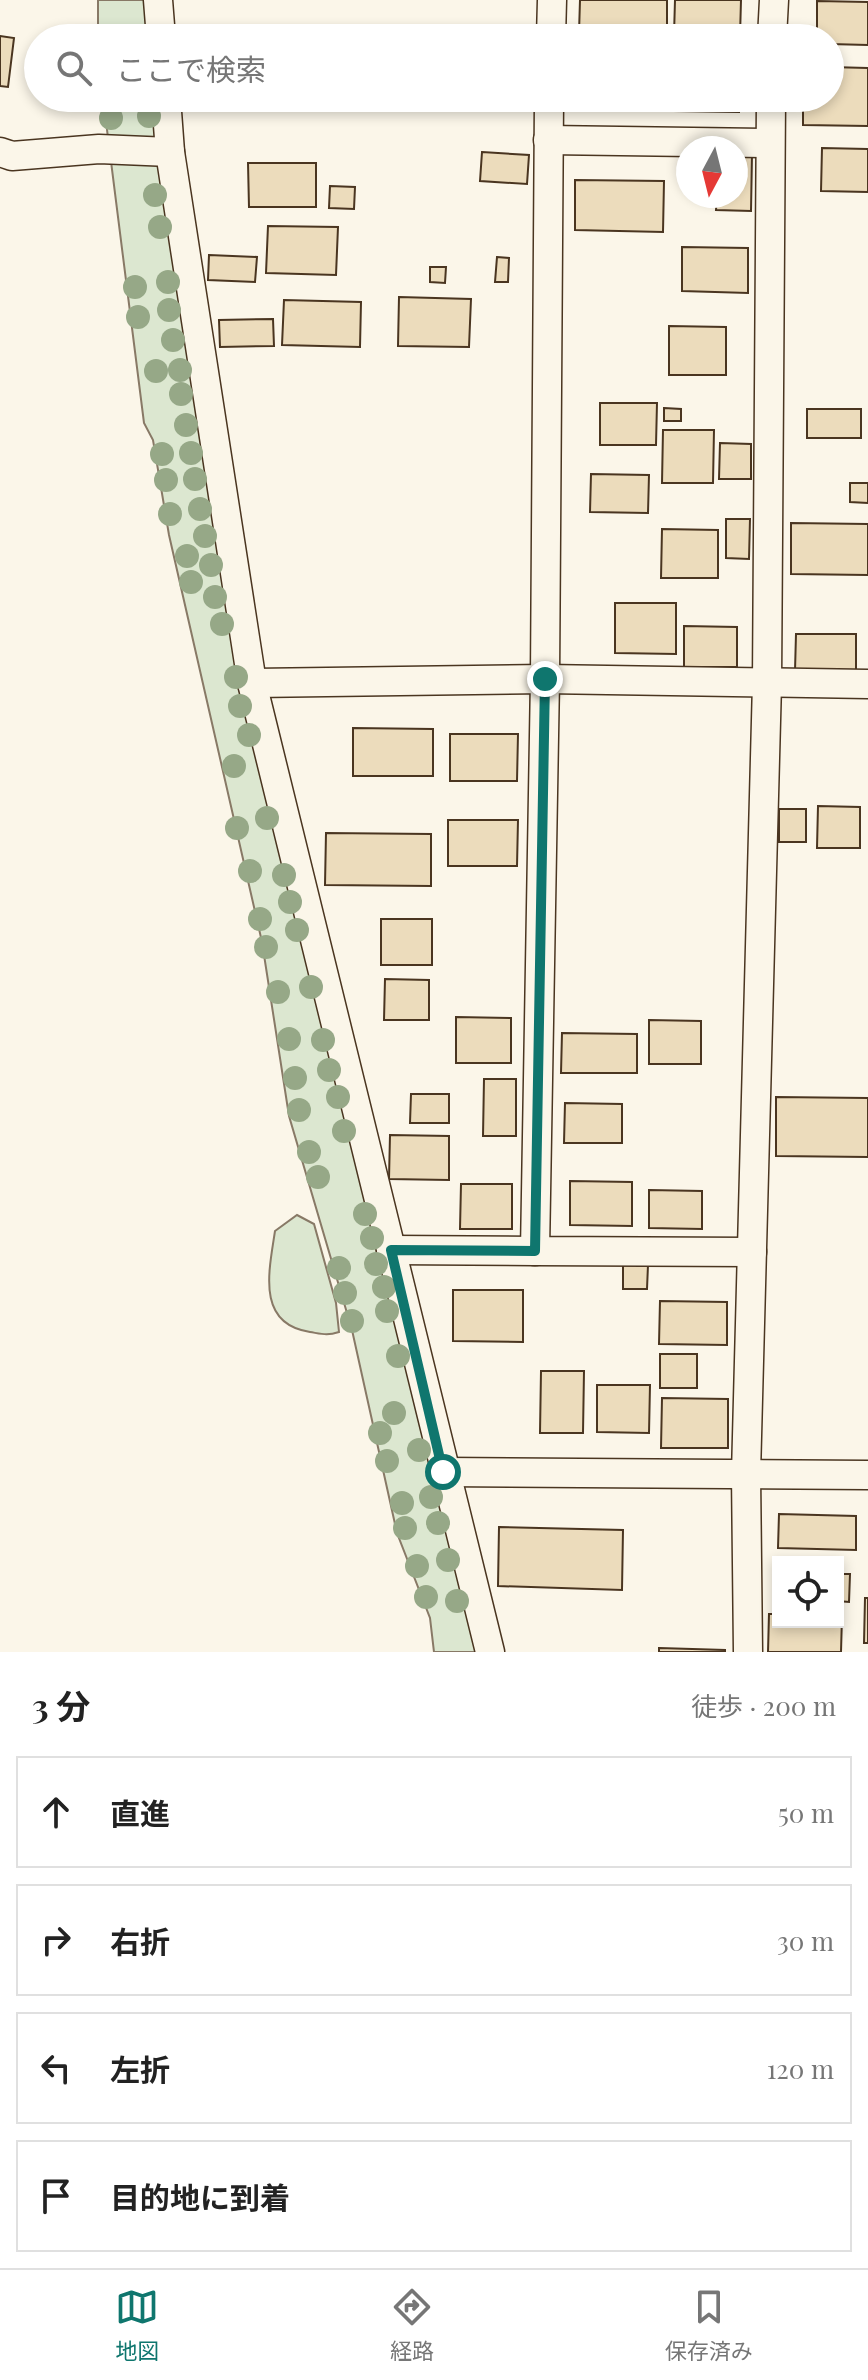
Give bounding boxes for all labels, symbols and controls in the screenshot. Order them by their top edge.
search box [24,24,844,112]
icon: search [52,46,96,90]
text: ここで検索 [116,49,266,89]
north arrow [676,136,748,208]
route end [527,661,563,697]
route start [425,1454,461,1490]
map controls [772,1556,844,1628]
button: locate [772,1556,844,1628]
text: 3 分 [32,1682,90,1728]
text: 徒歩 · 200 m [691,1688,836,1723]
icon: ahead [34,1790,78,1834]
text: 直進 [110,1793,170,1833]
text: 50 m [778,1795,834,1830]
icon: right [34,1918,78,1962]
text: 右折 [110,1921,170,1961]
text: 30 m [777,1923,834,1958]
icon: left [34,2046,78,2090]
text: 左折 [110,2049,170,2089]
text: 120 m [767,2051,834,2086]
icon: arrive [34,2174,78,2218]
text: 目的地に到着 [110,2177,290,2217]
tab: 地図 [115,2285,159,2365]
tab: 経路 [390,2285,434,2365]
tab: 保存済み [665,2285,753,2365]

